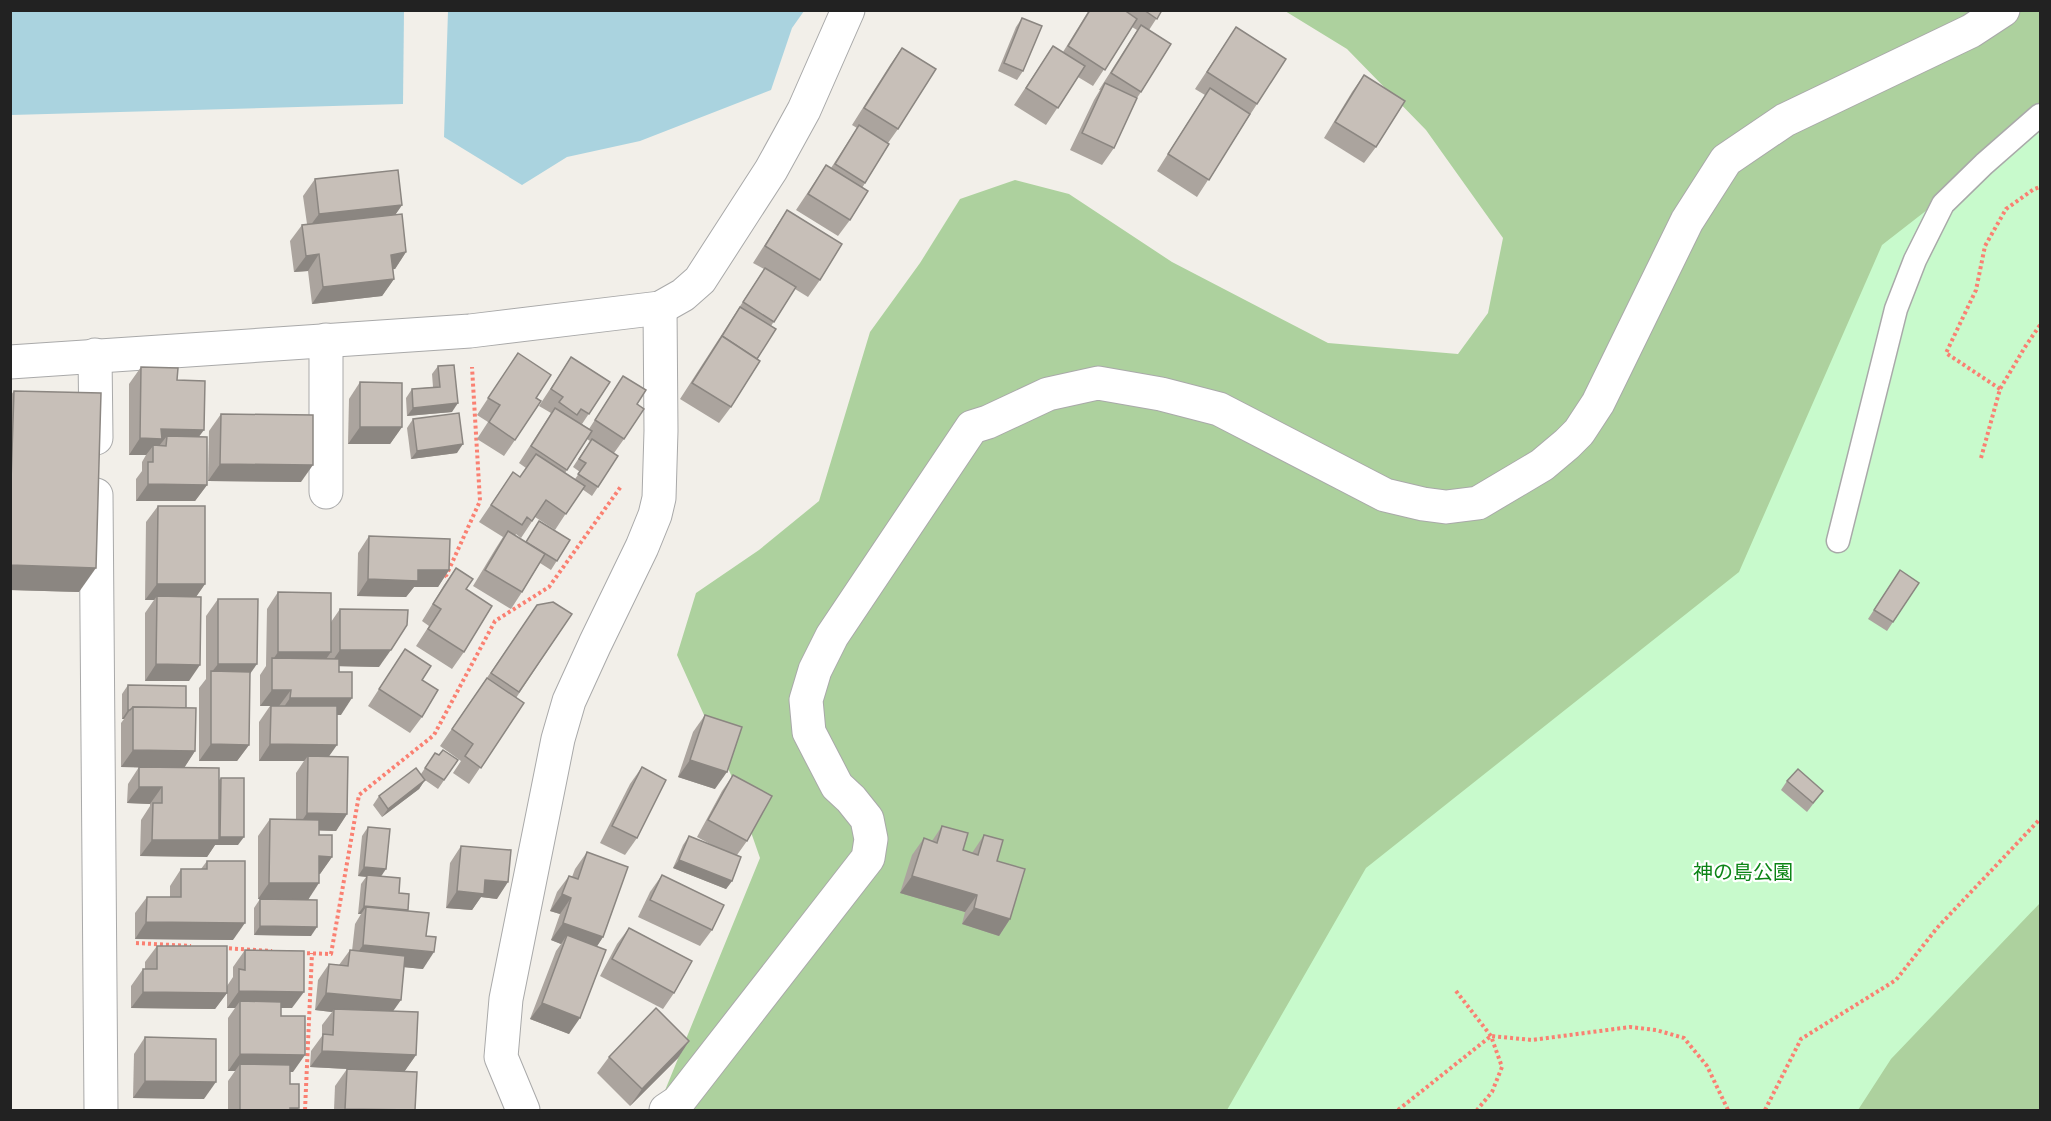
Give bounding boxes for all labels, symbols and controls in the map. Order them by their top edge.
park label: 神の島公園 [1693,860,1793,884]

